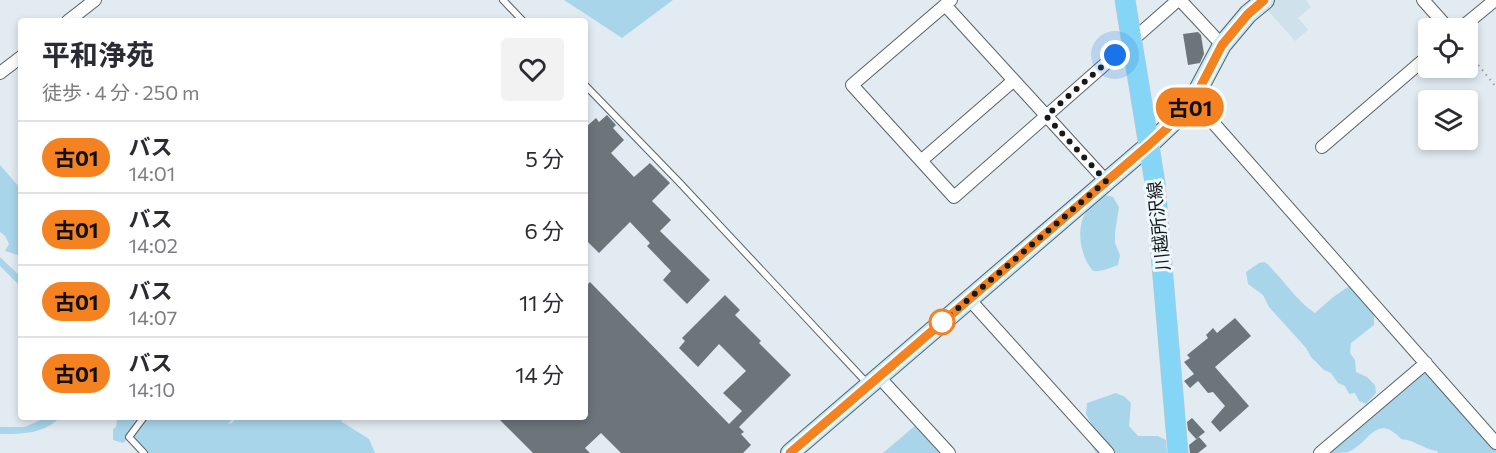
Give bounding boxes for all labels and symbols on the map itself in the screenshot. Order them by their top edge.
your location [1100,40,1130,70]
line badge: 古01 [1156,88,1224,126]
street label: 川越所沢線 [1142,180,1174,272]
unlabelled marker [929,309,955,335]

